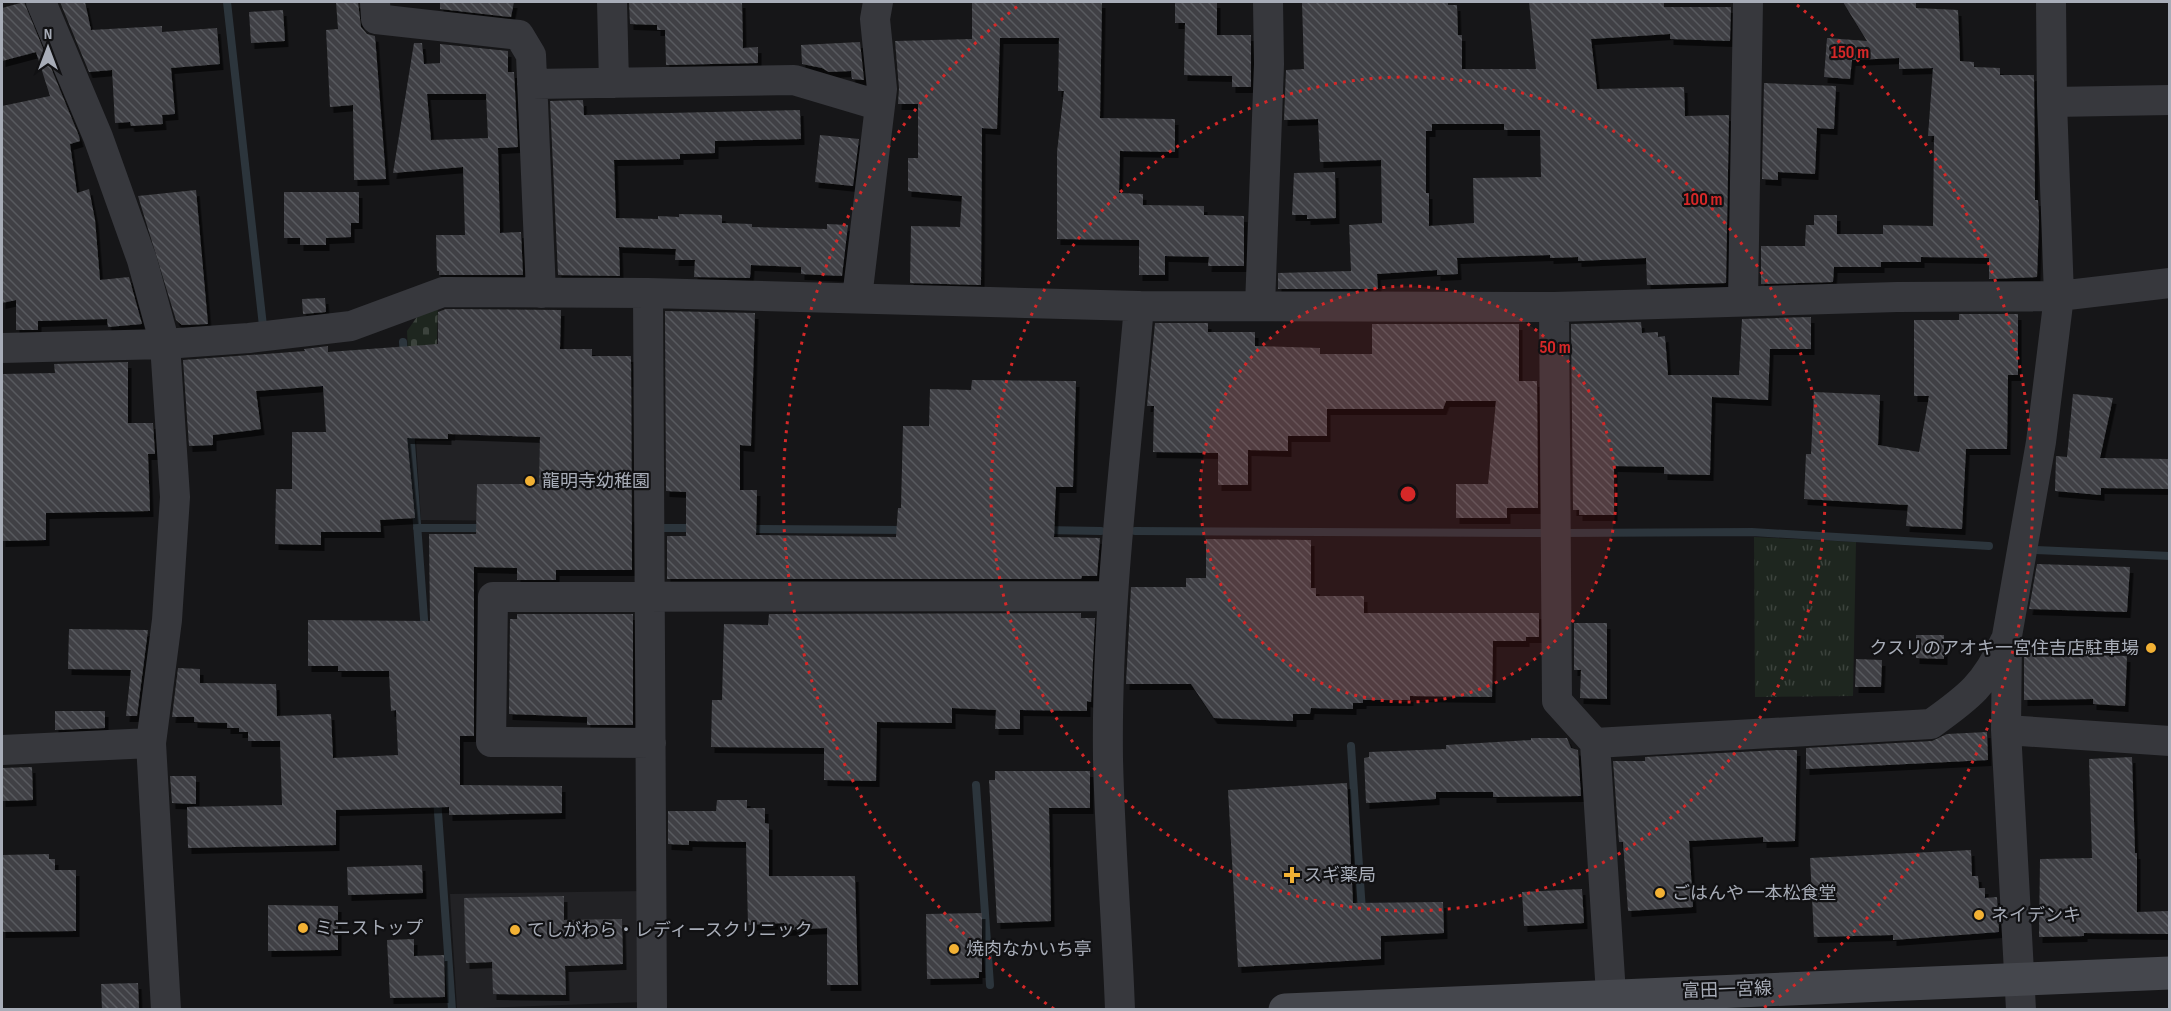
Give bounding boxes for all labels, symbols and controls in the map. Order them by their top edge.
north arrow [18,18,78,78]
text: N [44,25,52,44]
text: 150 m [1831,42,1869,63]
text: 100 m [1684,189,1723,210]
text: 50 m [1539,337,1571,358]
place label: 龍明寺幼稚園 [542,471,650,492]
marker: 龍明寺幼稚園 [523,474,537,488]
centre of rings [1398,484,1418,504]
place label: クスリのアオキ一宮住吉店駐車場 [1870,638,2139,659]
marker: クスリのアオキ一宮住吉店駐車場 [2144,641,2158,655]
place label: スギ薬局 [1304,865,1376,886]
marker: スギ薬局 [1285,868,1299,882]
place label: ごはんや 一本松食堂 [1672,883,1837,904]
marker: ごはんや 一本松食堂 [1653,886,1667,900]
place label: ネイデンキ [1991,905,2081,926]
marker: ネイデンキ [1972,908,1986,922]
place label: ミニストップ [315,918,423,939]
place label: てしがわら・レディースクリニック [527,920,813,941]
marker: ミニストップ [296,921,310,935]
marker: てしがわら・レディースクリニック [508,923,522,937]
place label: 焼肉なかいち亭 [966,939,1092,960]
marker: 焼肉なかいち亭 [947,942,961,956]
street label: 富田一宮線 [1682,978,1772,1002]

